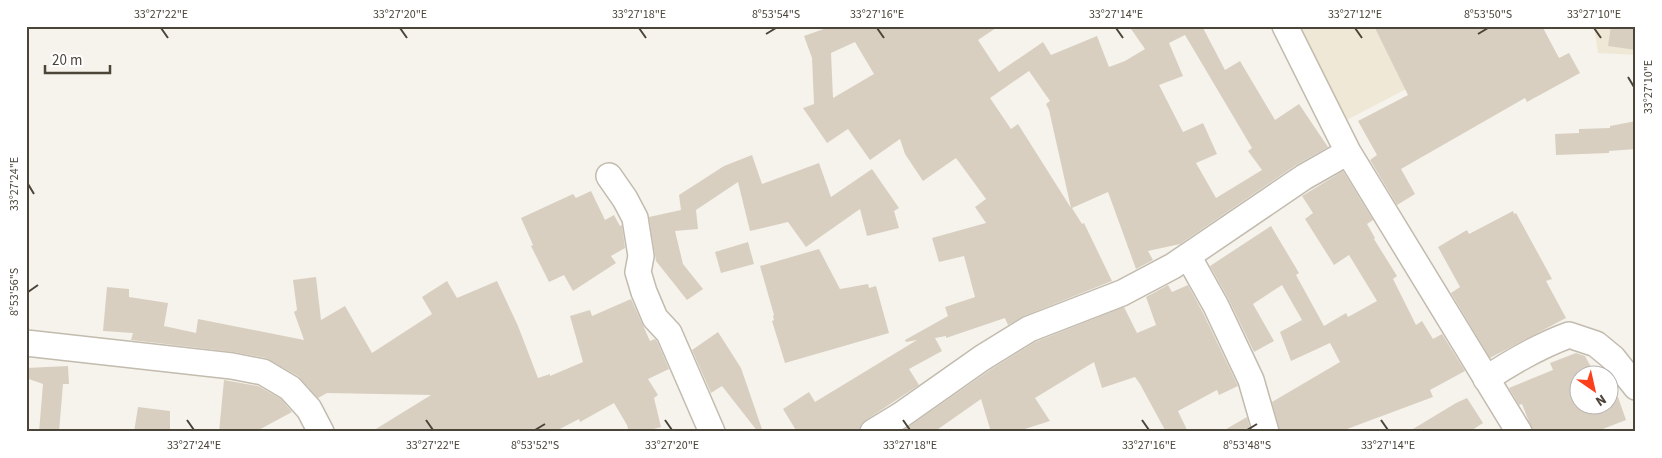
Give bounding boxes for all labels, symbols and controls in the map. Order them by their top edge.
text: 33°27'22"E [134,6,188,23]
text: 33°27'20"E [373,6,427,23]
text: 33°27'18"E [612,6,666,23]
text: 8°53'54"S [752,6,800,23]
text: 33°27'16"E [850,6,904,23]
text: 33°27'14"E [1089,6,1143,23]
text: 33°27'12"E [1328,6,1382,23]
text: 8°53'50"S [1464,6,1512,23]
text: 33°27'10"E [1567,6,1621,23]
scale bar [45,42,110,74]
text: 20 m [52,50,82,71]
text: 33°27'10"E [1640,60,1657,114]
text: 33°27'24"E [6,157,23,211]
text: 8°53'56"S [6,268,23,316]
north arrow [1570,366,1620,416]
text: N [1591,389,1610,411]
text: 33°27'24"E [167,437,221,454]
text: 33°27'22"E [406,437,460,454]
text: 8°53'52"S [511,437,559,454]
text: 33°27'20"E [645,437,699,454]
text: 33°27'18"E [883,437,937,454]
text: 33°27'16"E [1122,437,1176,454]
text: 8°53'48"S [1223,437,1271,454]
text: 33°27'14"E [1361,437,1415,454]

